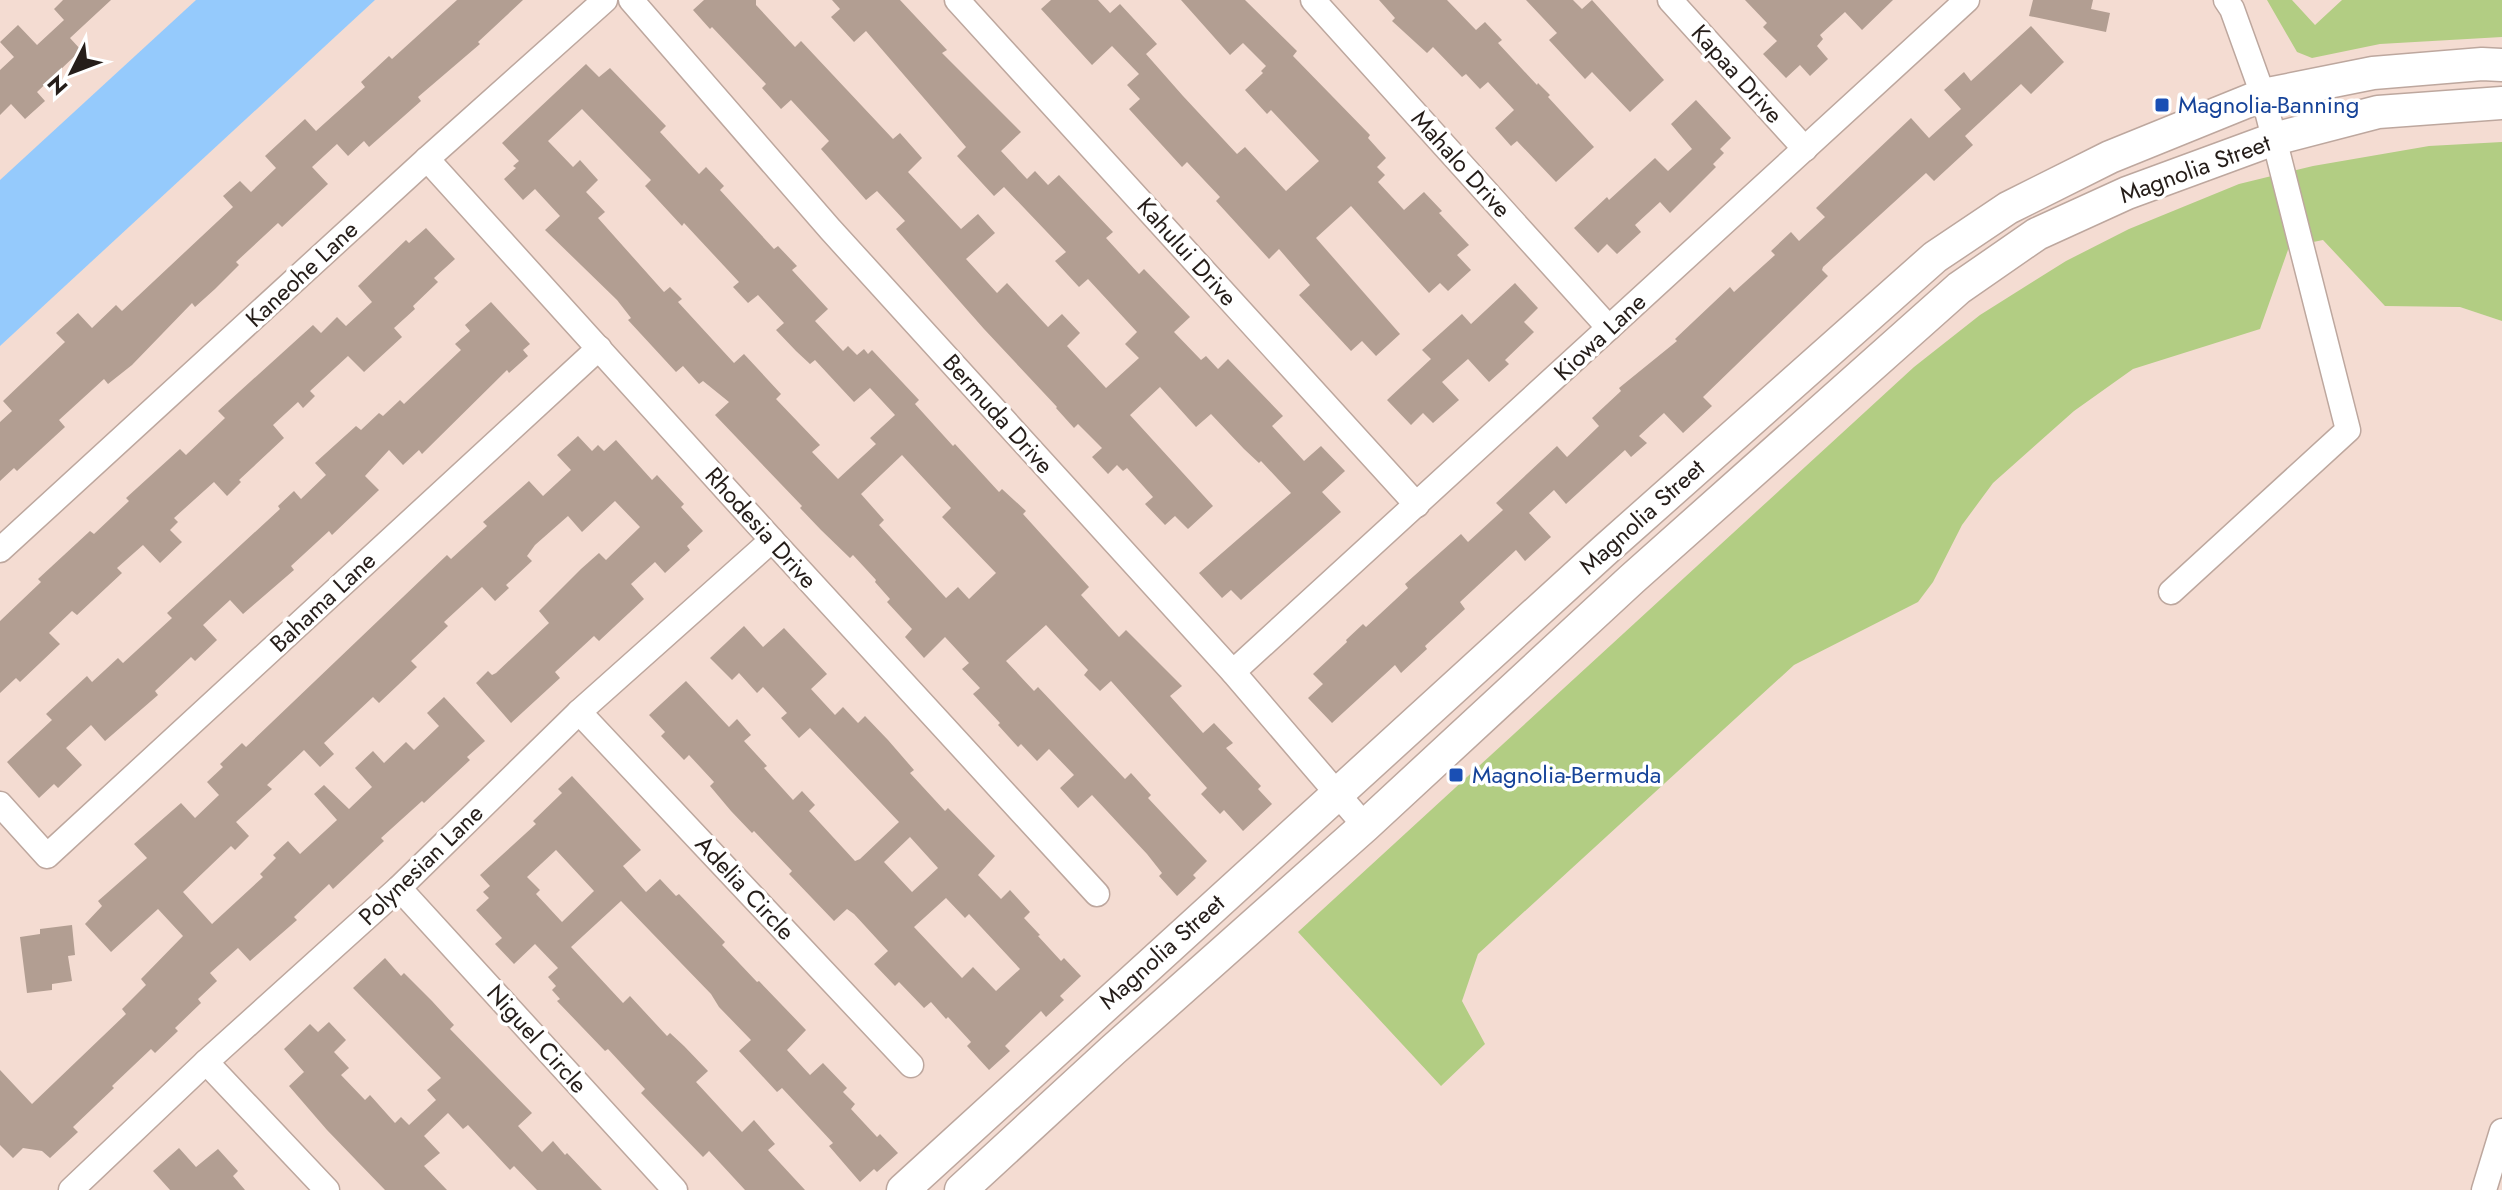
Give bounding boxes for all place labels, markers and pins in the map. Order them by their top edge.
place label: Magnolia-Banning [2178,87,2359,122]
marker: Magnolia-Banning [2153,96,2171,114]
place label: Magnolia-Bermuda [1472,757,1661,792]
marker: Magnolia-Bermuda [1447,766,1465,784]

